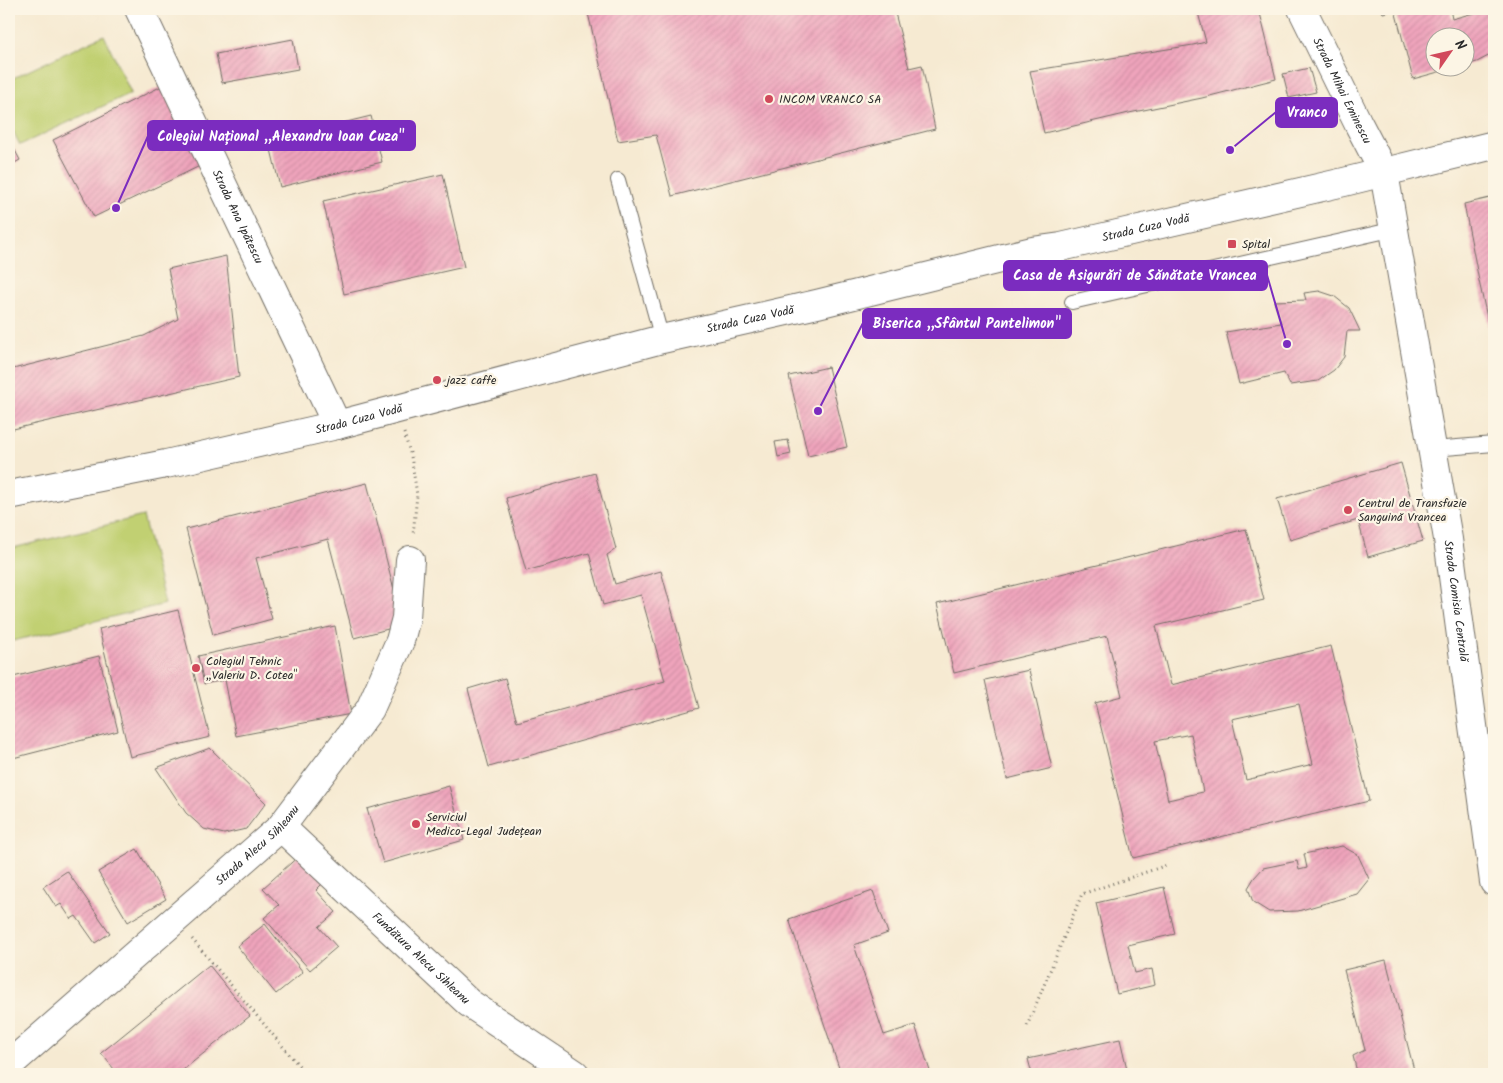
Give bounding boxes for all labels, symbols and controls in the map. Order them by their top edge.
north arrow [1426,28,1476,78]
street label: Strada Mihai Eminescu [1308,34,1377,147]
text: N [1448,35,1472,55]
place label: INCOM VRANCO SA [779,90,882,109]
marker: INCOM VRANCO SA [763,93,775,105]
callout: Vranco [1276,98,1337,127]
text: Vranco [1287,102,1328,124]
callout: Colegiul Național „Alexandru Ioan Cuza" [148,121,415,150]
text: Colegiul Național „Alexandru Ioan Cuza" [157,126,405,148]
street label: Strada Ana Ipătescu [207,166,269,267]
street label: Strada Cuza Vodă [1100,208,1193,247]
place label: Spital [1242,235,1270,254]
marker: Spital [1226,238,1238,250]
callout: Casa de Asigurări de Sănătate Vrancea [1004,261,1267,290]
text: Casa de Asigurări de Sănătate Vrancea [1013,265,1257,287]
street label: Strada Cuza Vodă [705,300,797,338]
callout: Biserica „Sfântul Pantelimon" [863,309,1071,338]
text: Biserica „Sfântul Pantelimon" [873,313,1061,335]
place label: jazz caffe [444,371,497,390]
marker: jazz caffe [431,374,443,386]
street label: Strada Cuza Vodă [313,398,406,439]
place label: Centrul de Transfuzie Sanguină Vrancea [1358,494,1467,527]
marker: Centrul de Transfuzie Sanguină Vrancea [1342,504,1354,516]
street label: Strada Comisia Centrală [1439,539,1474,664]
place label: Colegiul Tehnic „Valeriu D. Cotea" [206,652,297,685]
marker: Colegiul Tehnic „Valeriu D. Cotea" [190,662,202,674]
street label: Strada Alecu Sihleanu [211,800,304,890]
place label: Serviciul Medico-Legal Județean [426,808,542,841]
marker: Serviciul Medico-Legal Județean [410,818,422,830]
street label: Fundătura Alecu Sihleanu [368,907,475,1009]

